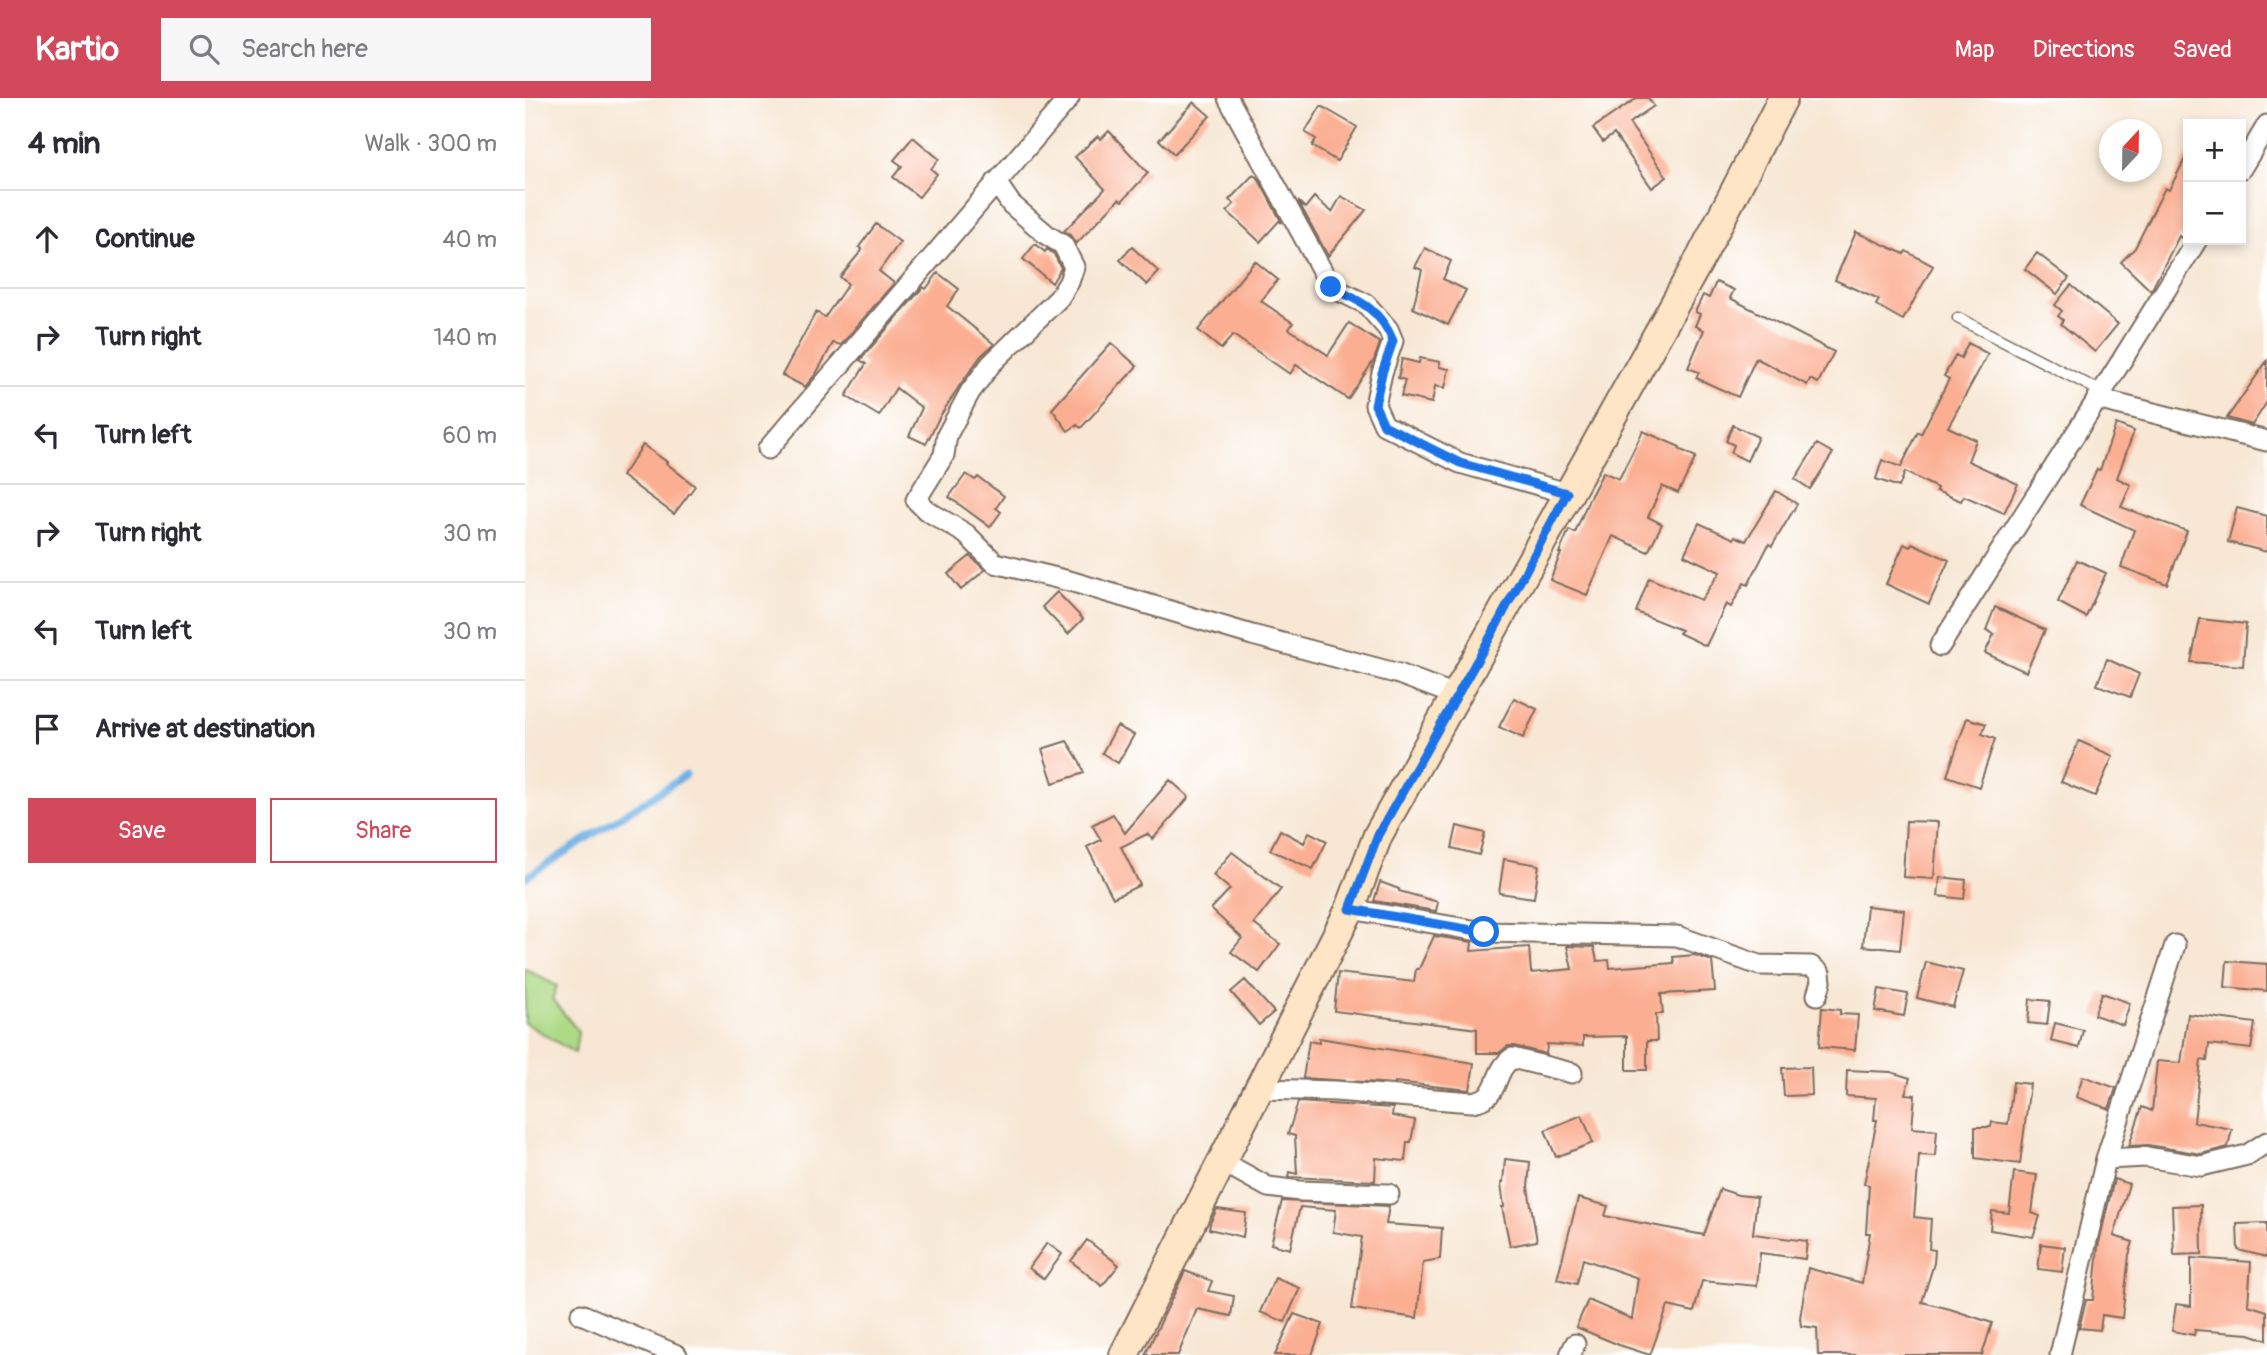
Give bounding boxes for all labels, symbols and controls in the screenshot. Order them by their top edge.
search box [161,18,651,81]
text: Kartio [35,29,119,70]
icon: search [185,30,223,68]
text: Search here [241,33,368,65]
text: Map [1955,35,1995,64]
text: Directions [2033,35,2134,64]
text: Saved [2172,35,2232,64]
north arrow [2099,119,2162,182]
map controls [2183,119,2246,245]
button: + [2183,119,2246,182]
text: 4 min [28,125,101,162]
text: Walk · 300 m [365,129,497,158]
button: − [2183,182,2246,245]
icon: ahead [28,220,66,258]
text: Continue [95,223,195,255]
text: 40 m [443,225,497,254]
route end [1315,271,1346,302]
icon: right [28,318,66,356]
text: Turn right [95,321,201,353]
text: 140 m [434,323,497,352]
icon: left [28,416,66,454]
text: Turn left [95,419,191,451]
text: 60 m [442,421,497,450]
icon: right [28,514,66,552]
text: Turn right [95,517,201,549]
text: 30 m [443,519,497,548]
icon: left [28,612,66,650]
text: Turn left [95,615,191,647]
text: 30 m [443,617,497,646]
icon: arrive [28,710,66,748]
text: Arrive at destination [95,713,315,745]
button: Save [28,798,256,863]
button: Share [270,798,497,863]
route start [1468,916,1499,947]

